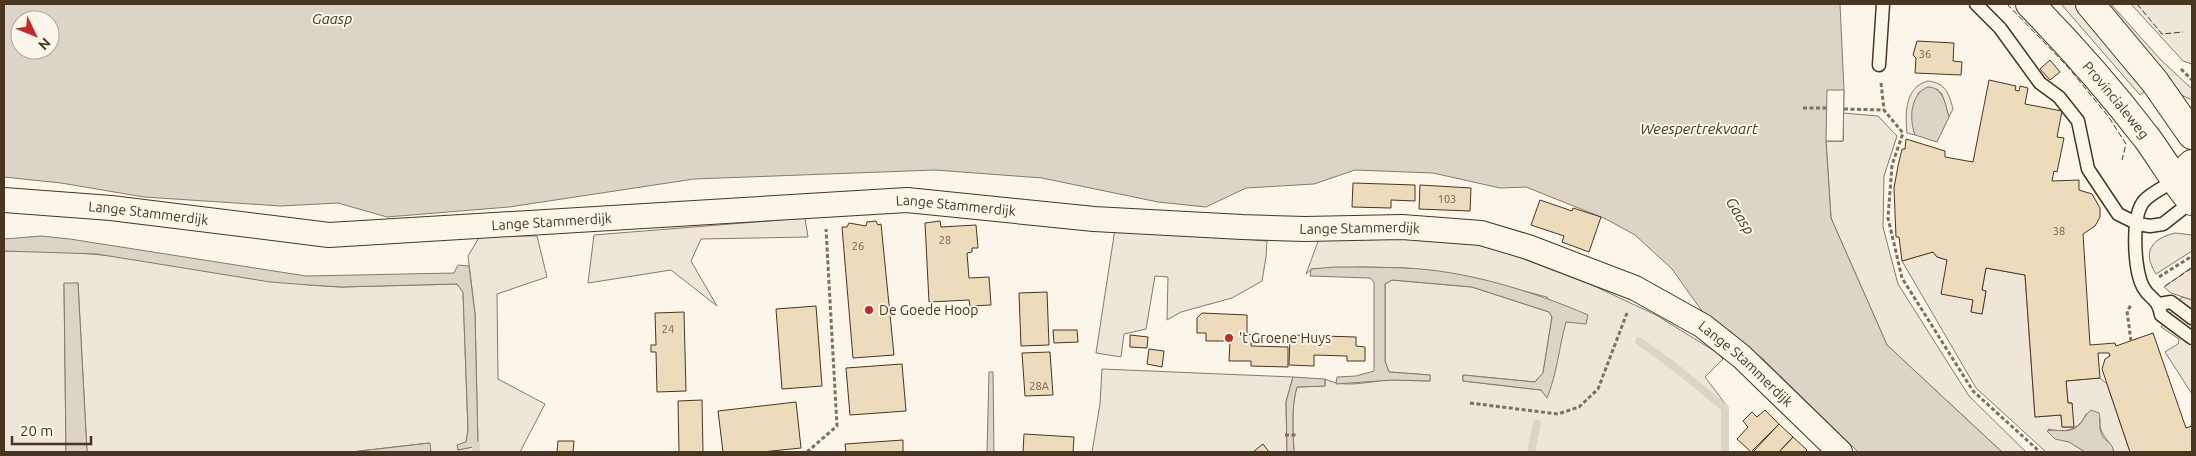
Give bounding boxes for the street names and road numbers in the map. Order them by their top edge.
street label: Provincialeweg [2079,58,2152,142]
street label: Lange Stammerdijk [895,192,1017,219]
street label: Lange Stammerdijk [88,198,209,228]
street label: Lange Stammerdijk [491,210,612,233]
street label: Lange Stammerdijk [1299,219,1421,237]
street label: Lange Stammerdijk [1695,318,1796,410]

